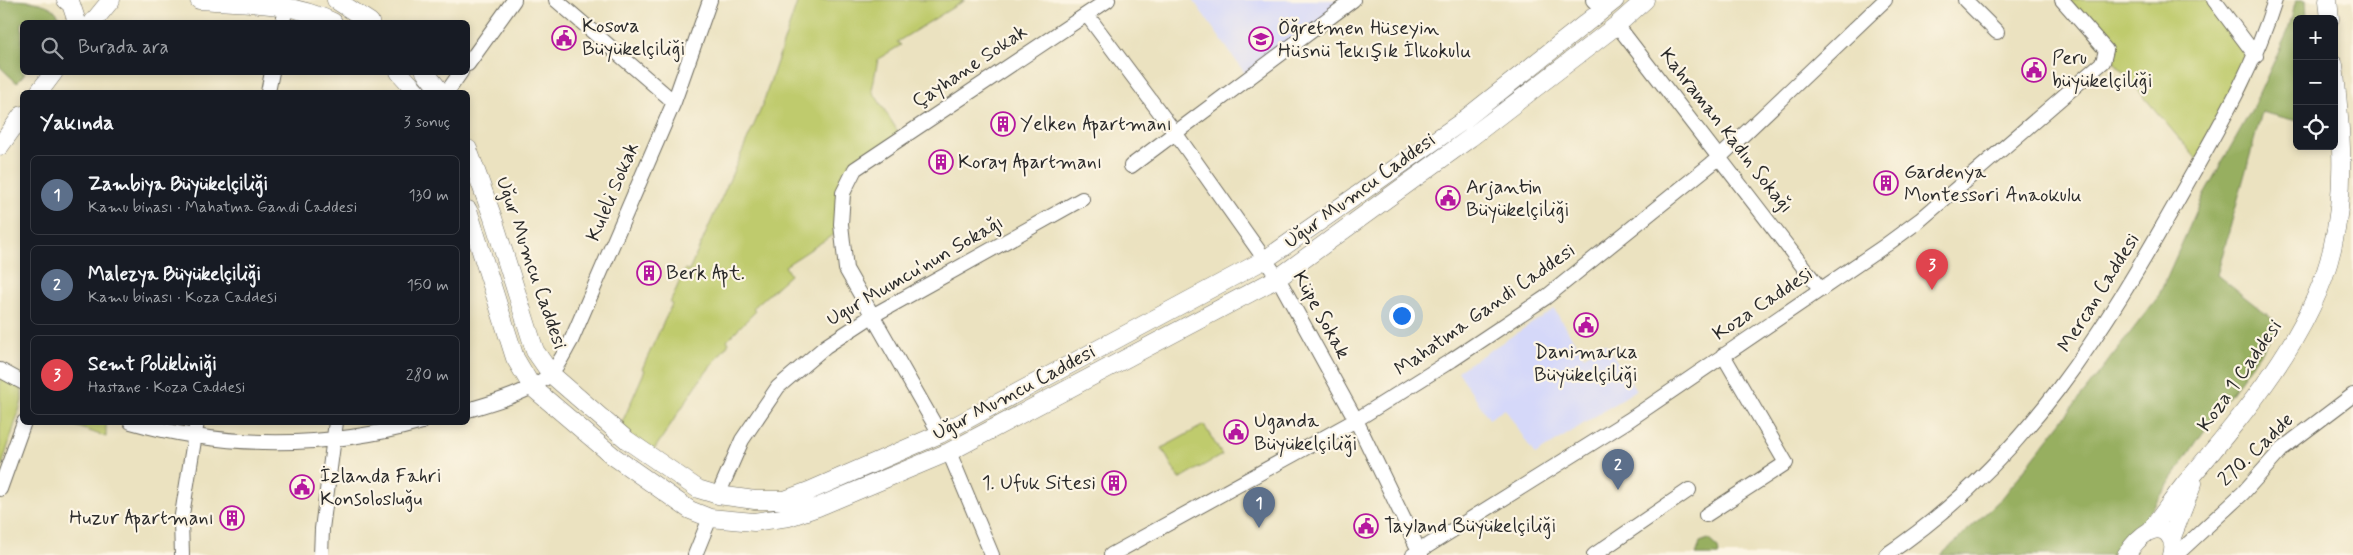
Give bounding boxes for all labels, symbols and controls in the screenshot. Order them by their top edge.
place label: Kosova Büyükelçiliği [582,13,686,63]
place label: Öğretmen Hüseyin Hüsnü Tekışık İlkokulu [1278,15,1471,65]
map controls [2293,15,2338,150]
button: + [2293,15,2338,60]
street label: Çayhane Sokak [907,19,1033,115]
search box [20,20,470,75]
public building icon: Kosova Büyükelçiliği [551,25,577,51]
school or university icon: Öğretmen Hüseyin Hüsnü Tekışık İlkokulu [1248,26,1274,52]
icon: search [38,34,66,62]
text: Burada ara [78,35,169,60]
street label: Kahraman Kadın Sokağı [1653,43,1799,219]
place label: Peru büyükelçiliği [2052,45,2153,95]
public building icon: Peru büyükelçiliği [2021,57,2047,83]
button: − [2293,60,2338,105]
button: locate [2293,105,2338,150]
text: Yakında [40,109,114,137]
building icon: Yelken Apartmanı [990,111,1016,137]
place label: Yelken Apartmanı [1020,111,1172,139]
text: 3 sonuç [403,112,450,133]
street label: Uğur Mumcu Caddesi [1279,127,1441,255]
street label: Kuleli Sokak [580,138,646,246]
building icon: Koray Apartmanı [928,149,954,175]
place label: Koray Apartmanı [958,149,1102,177]
place label: Gardenya Montessori Anaokulu [1904,159,2082,209]
building icon: Gardenya Montessori Anaokulu [1873,170,1899,196]
text: Zambiya Büyükelçiliği [88,172,269,197]
street label: Uğur Mumcu Caddesi [489,173,573,353]
place label: Arjantin Büyükelçiliği [1466,174,1570,224]
text: 1 [53,185,61,206]
text: 130 m [408,185,449,206]
public building icon: Arjantin Büyükelçiliği [1435,185,1461,211]
text: Kamu binası · Mahatma Gandi Caddesi [88,197,357,218]
street label: Ugur Mumcu'nun Sokağı [821,209,1009,333]
street label: Mercan Caddesi [2052,228,2146,358]
street label: Mahatma Gandi Caddesi [1389,237,1581,383]
pin: 3 [1916,249,1948,290]
building icon: Berk Apt. [636,260,662,286]
place label: Berk Apt. [666,260,745,288]
street label: Koza Caddesi [1708,261,1818,347]
text: Malezya Büyükelçiliği [88,262,262,287]
street label: Küpe Sokak [1286,266,1356,364]
text: 2 [53,275,61,296]
text: 150 m [407,275,449,296]
text: Kamu binası · Koza Caddesi [88,287,277,308]
your location [1389,303,1415,329]
public building icon: Danimarka Büyükelçiliği [1573,312,1599,338]
street label: Koza 1 Caddesi [2191,315,2289,437]
street label: Uğur Mumcu Caddesi [928,339,1100,447]
place label: Danimarka Büyükelçiliği [1534,339,1638,389]
text: Semt Polikliniği [88,352,217,377]
text: 3 [53,365,61,386]
text: 280 m [406,365,449,386]
text: Hastane · Koza Caddesi [88,377,245,398]
street label: 270. Cadde [2212,407,2300,493]
place label: Uganda Büyükelçiliği [1254,408,1358,458]
public building icon: Uganda Büyükelçiliği [1223,419,1249,445]
pin: 2 [1602,449,1634,490]
place label: İzlanda Fahri Konsolosluğu [320,463,442,513]
place label: 1. Ufuk Sitesi [982,470,1096,497]
building icon: 1. Ufuk Sitesi [1101,470,1127,496]
public building icon: İzlanda Fahri Konsolosluğu [289,474,315,500]
pin: 1 [1243,487,1275,528]
place label: Huzur Apartmanı [69,505,214,533]
building icon: Huzur Apartmanı [219,505,245,531]
public building icon: Tayland Büyükelçiliği [1353,513,1379,539]
place label: Tayland Büyükelçiliği [1384,513,1557,540]

